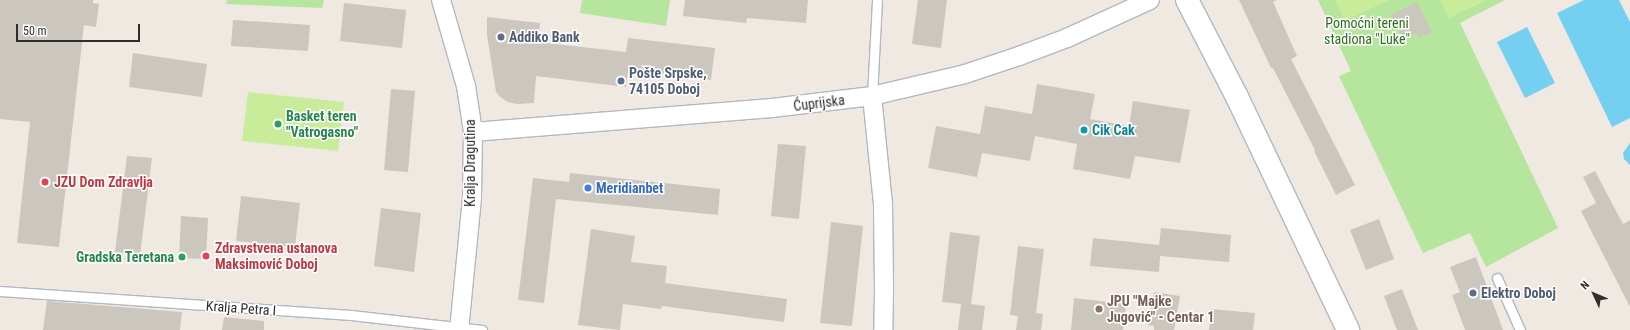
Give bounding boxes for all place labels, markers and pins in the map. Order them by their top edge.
place label: Addiko Bank [509,29,580,45]
marker: Addiko Bank [496,32,506,42]
place label: Pošte Srpske, 74105 Doboj [629,65,707,98]
marker: Pošte Srpske, 74105 Doboj [616,76,626,86]
place label: Basket teren "Vatrogasno" [286,108,358,140]
marker: Basket teren "Vatrogasno" [273,119,283,129]
place label: Cik Cak [1092,122,1135,138]
marker: Cik Cak [1079,125,1089,135]
place label: JZU Dom Zdravlja [54,174,153,190]
marker: JZU Dom Zdravlja [39,176,51,188]
place label: Meridianbet [596,180,663,196]
marker: Meridianbet [583,183,593,193]
place label: Zdravstvena ustanova Maksimović Doboj [215,240,337,272]
place label: Gradska Teretana [76,249,174,265]
marker: Zdravstvena ustanova Maksimović Doboj [200,250,212,262]
marker: Gradska Teretana [177,252,187,262]
place label: Elektro Doboj [1481,285,1556,301]
marker: Elektro Doboj [1468,288,1478,298]
place label: JPU "Majke Jugović" - Centar 1 [1107,293,1214,326]
marker: JPU "Majke Jugović" - Centar 1 [1094,304,1104,314]

